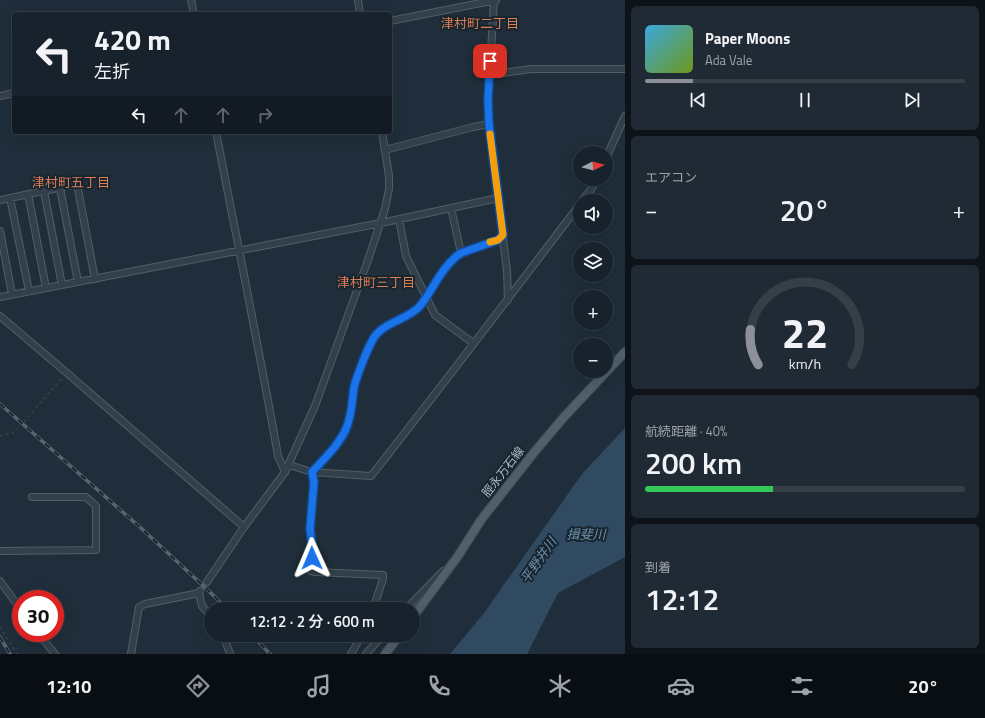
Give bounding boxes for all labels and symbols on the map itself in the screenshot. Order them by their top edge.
district label: 津村町二丁目 [441,13,519,33]
pin [473,44,507,78]
north arrow [573,146,613,186]
district label: 津村町五丁目 [32,172,110,192]
district label: 津村町三丁目 [337,272,415,292]
street label: 脛永万石線 [477,442,529,501]
water label: 揖斐川 [566,524,607,544]
water label: 平野井川 [515,531,562,587]
position arrow [291,537,333,579]
speed limit sign: 30 [12,590,64,642]

